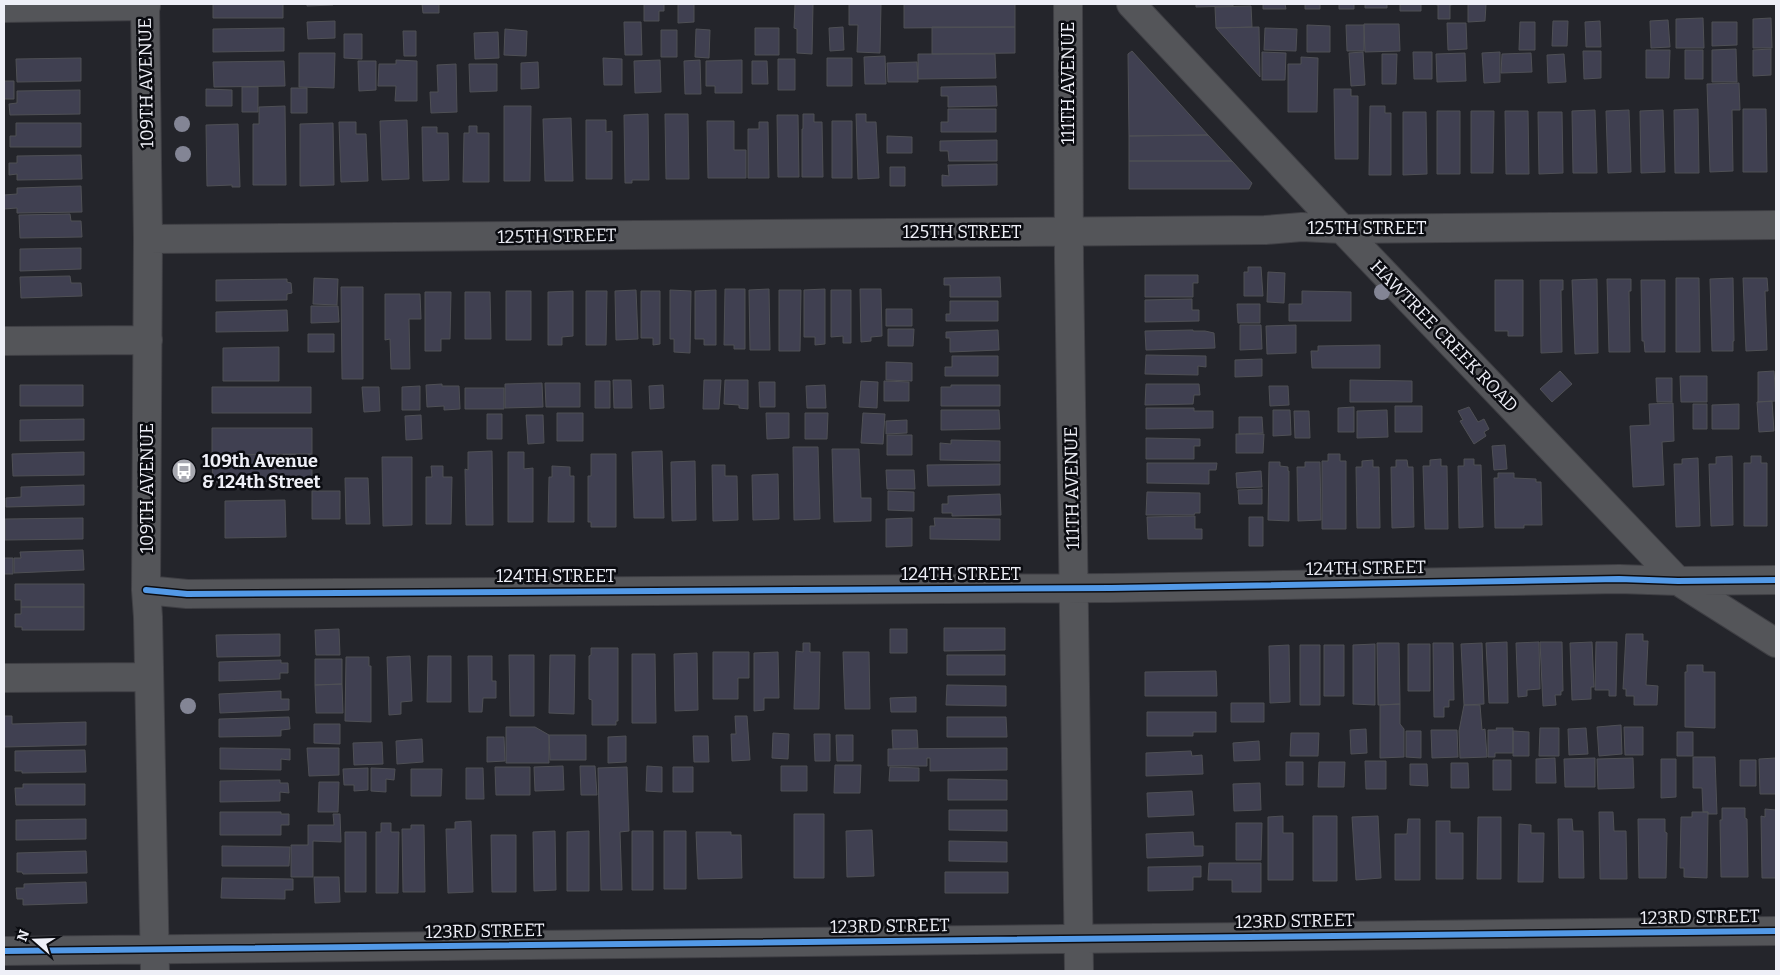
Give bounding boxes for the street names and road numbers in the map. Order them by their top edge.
street label: 109TH AVENUE [134,18,158,148]
street label: 111TH AVENUE [1057,22,1079,144]
street label: 125TH STREET [1307,217,1427,239]
street label: 125TH STREET [902,221,1022,243]
street label: 125TH STREET [497,224,617,248]
street label: HAWTREE CREEK ROAD [1366,255,1522,417]
street label: 109TH AVENUE [136,423,158,553]
street label: 111TH AVENUE [1060,426,1084,550]
street label: 124TH STREET [1306,556,1427,580]
street label: 124TH STREET [901,563,1021,585]
street label: 124TH STREET [496,565,616,587]
street label: 123RD STREET [1640,905,1760,929]
street label: 123RD STREET [1235,909,1355,933]
street label: 123RD STREET [830,914,950,938]
street label: 123RD STREET [425,919,545,943]

